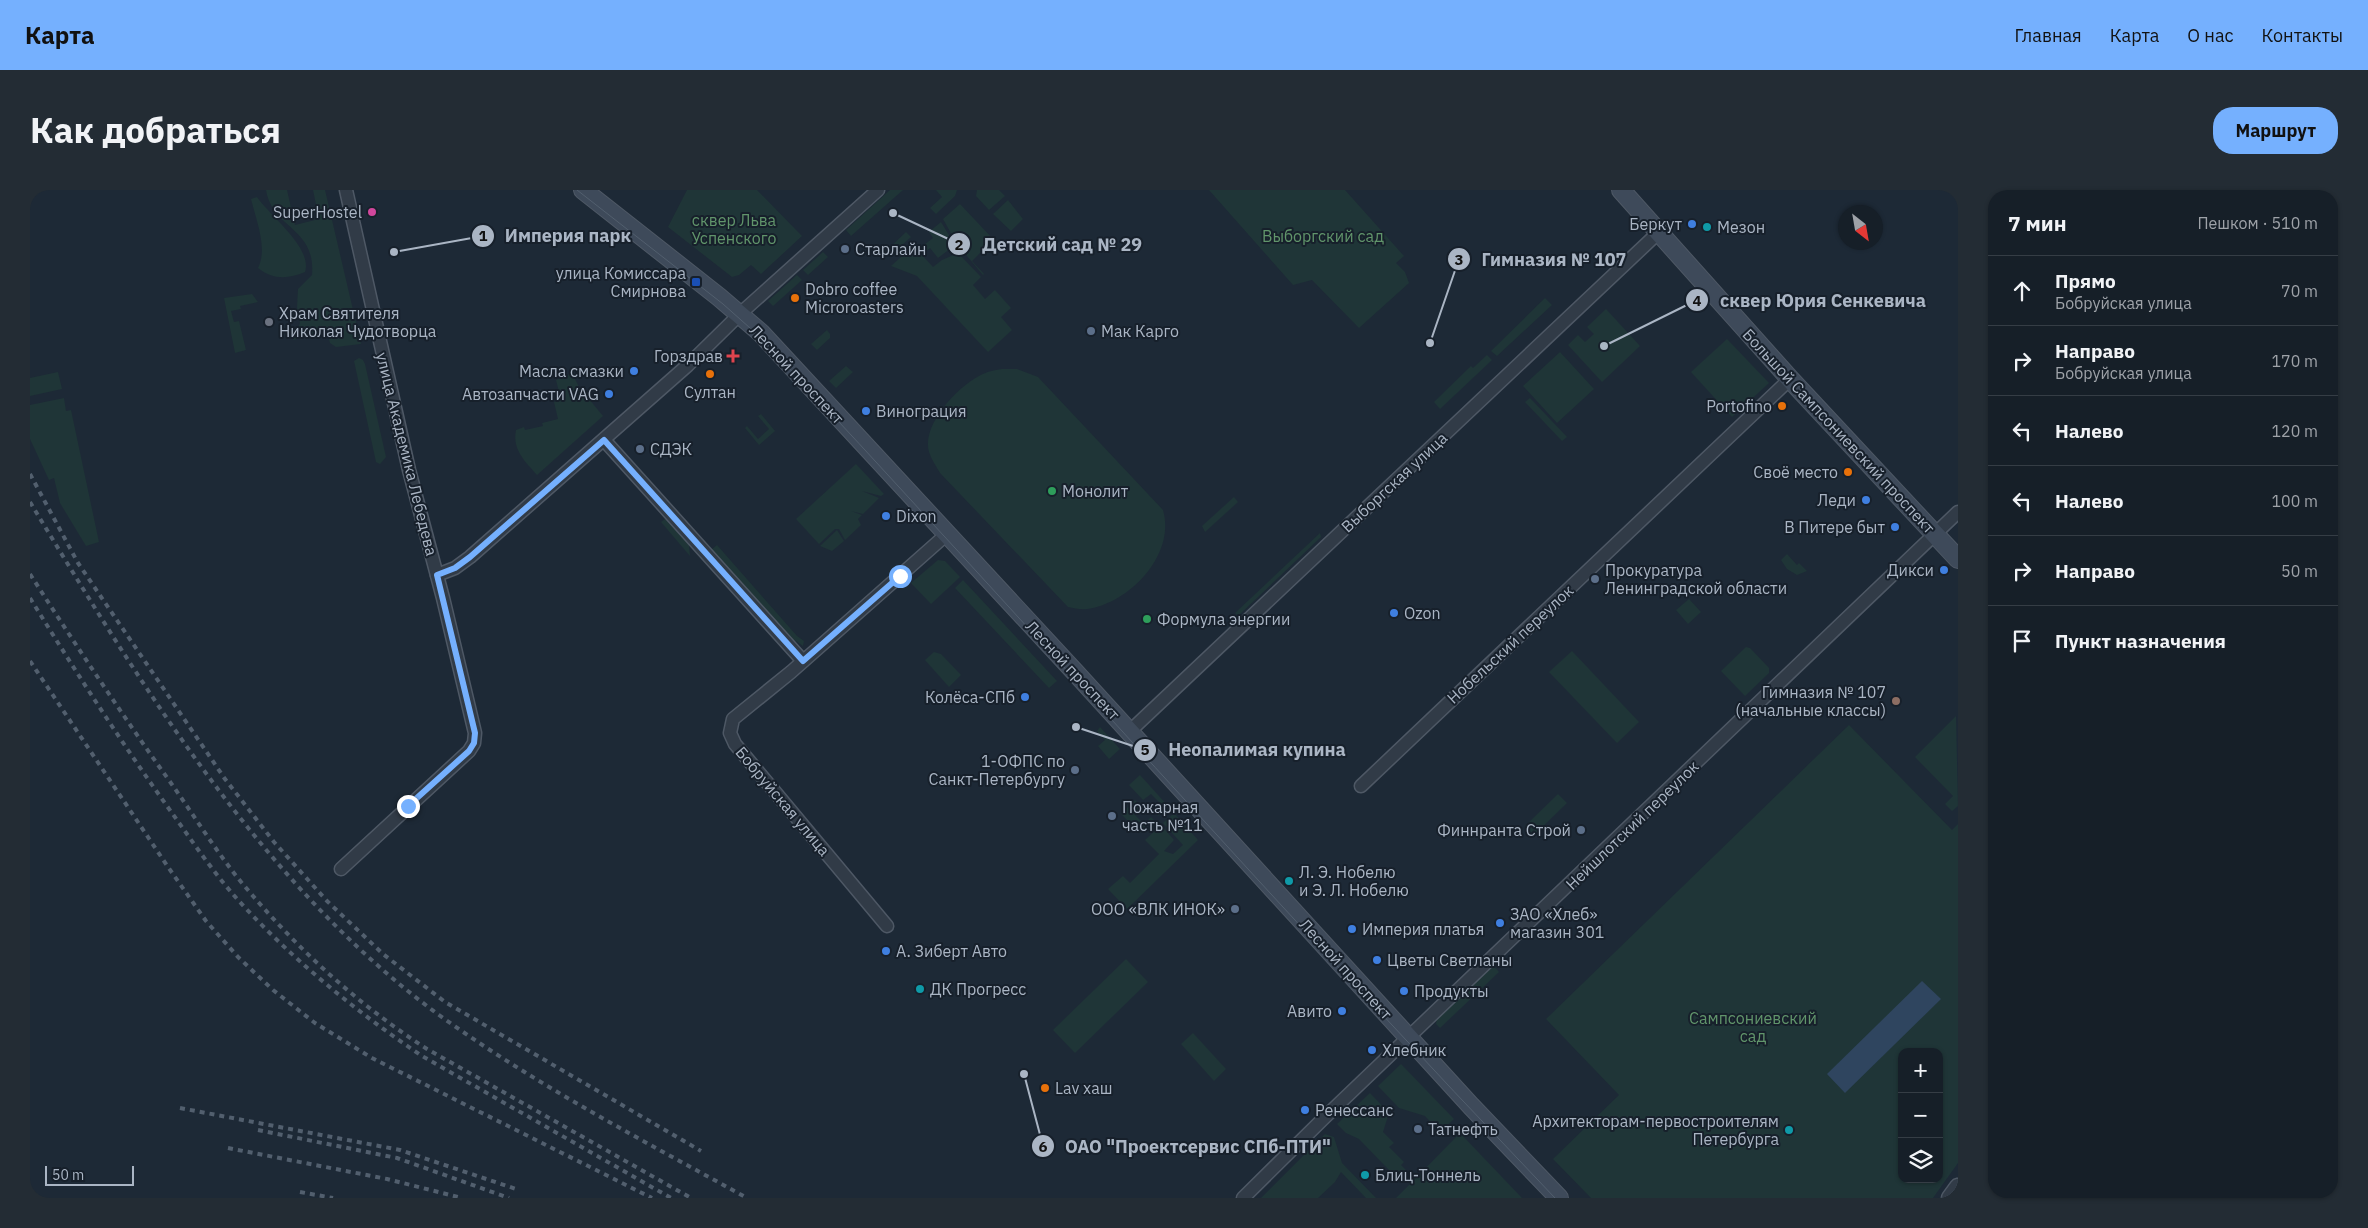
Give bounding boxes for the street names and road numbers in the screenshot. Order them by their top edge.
street label: Лесной проспект [746,320,849,428]
street label: Большой Сампсониевский проспект [1739,324,1940,538]
street label: улица Академика Лебедева [372,350,442,558]
street label: Выборгская улица [1337,427,1452,536]
street label: Нобельский переулок [1443,580,1577,708]
street label: Лесной проспект [1022,616,1125,724]
street label: Бобруйская улица [731,742,835,860]
street label: Нейшлотский переулок [1561,756,1703,894]
street label: Лесной проспект [1295,914,1397,1024]

